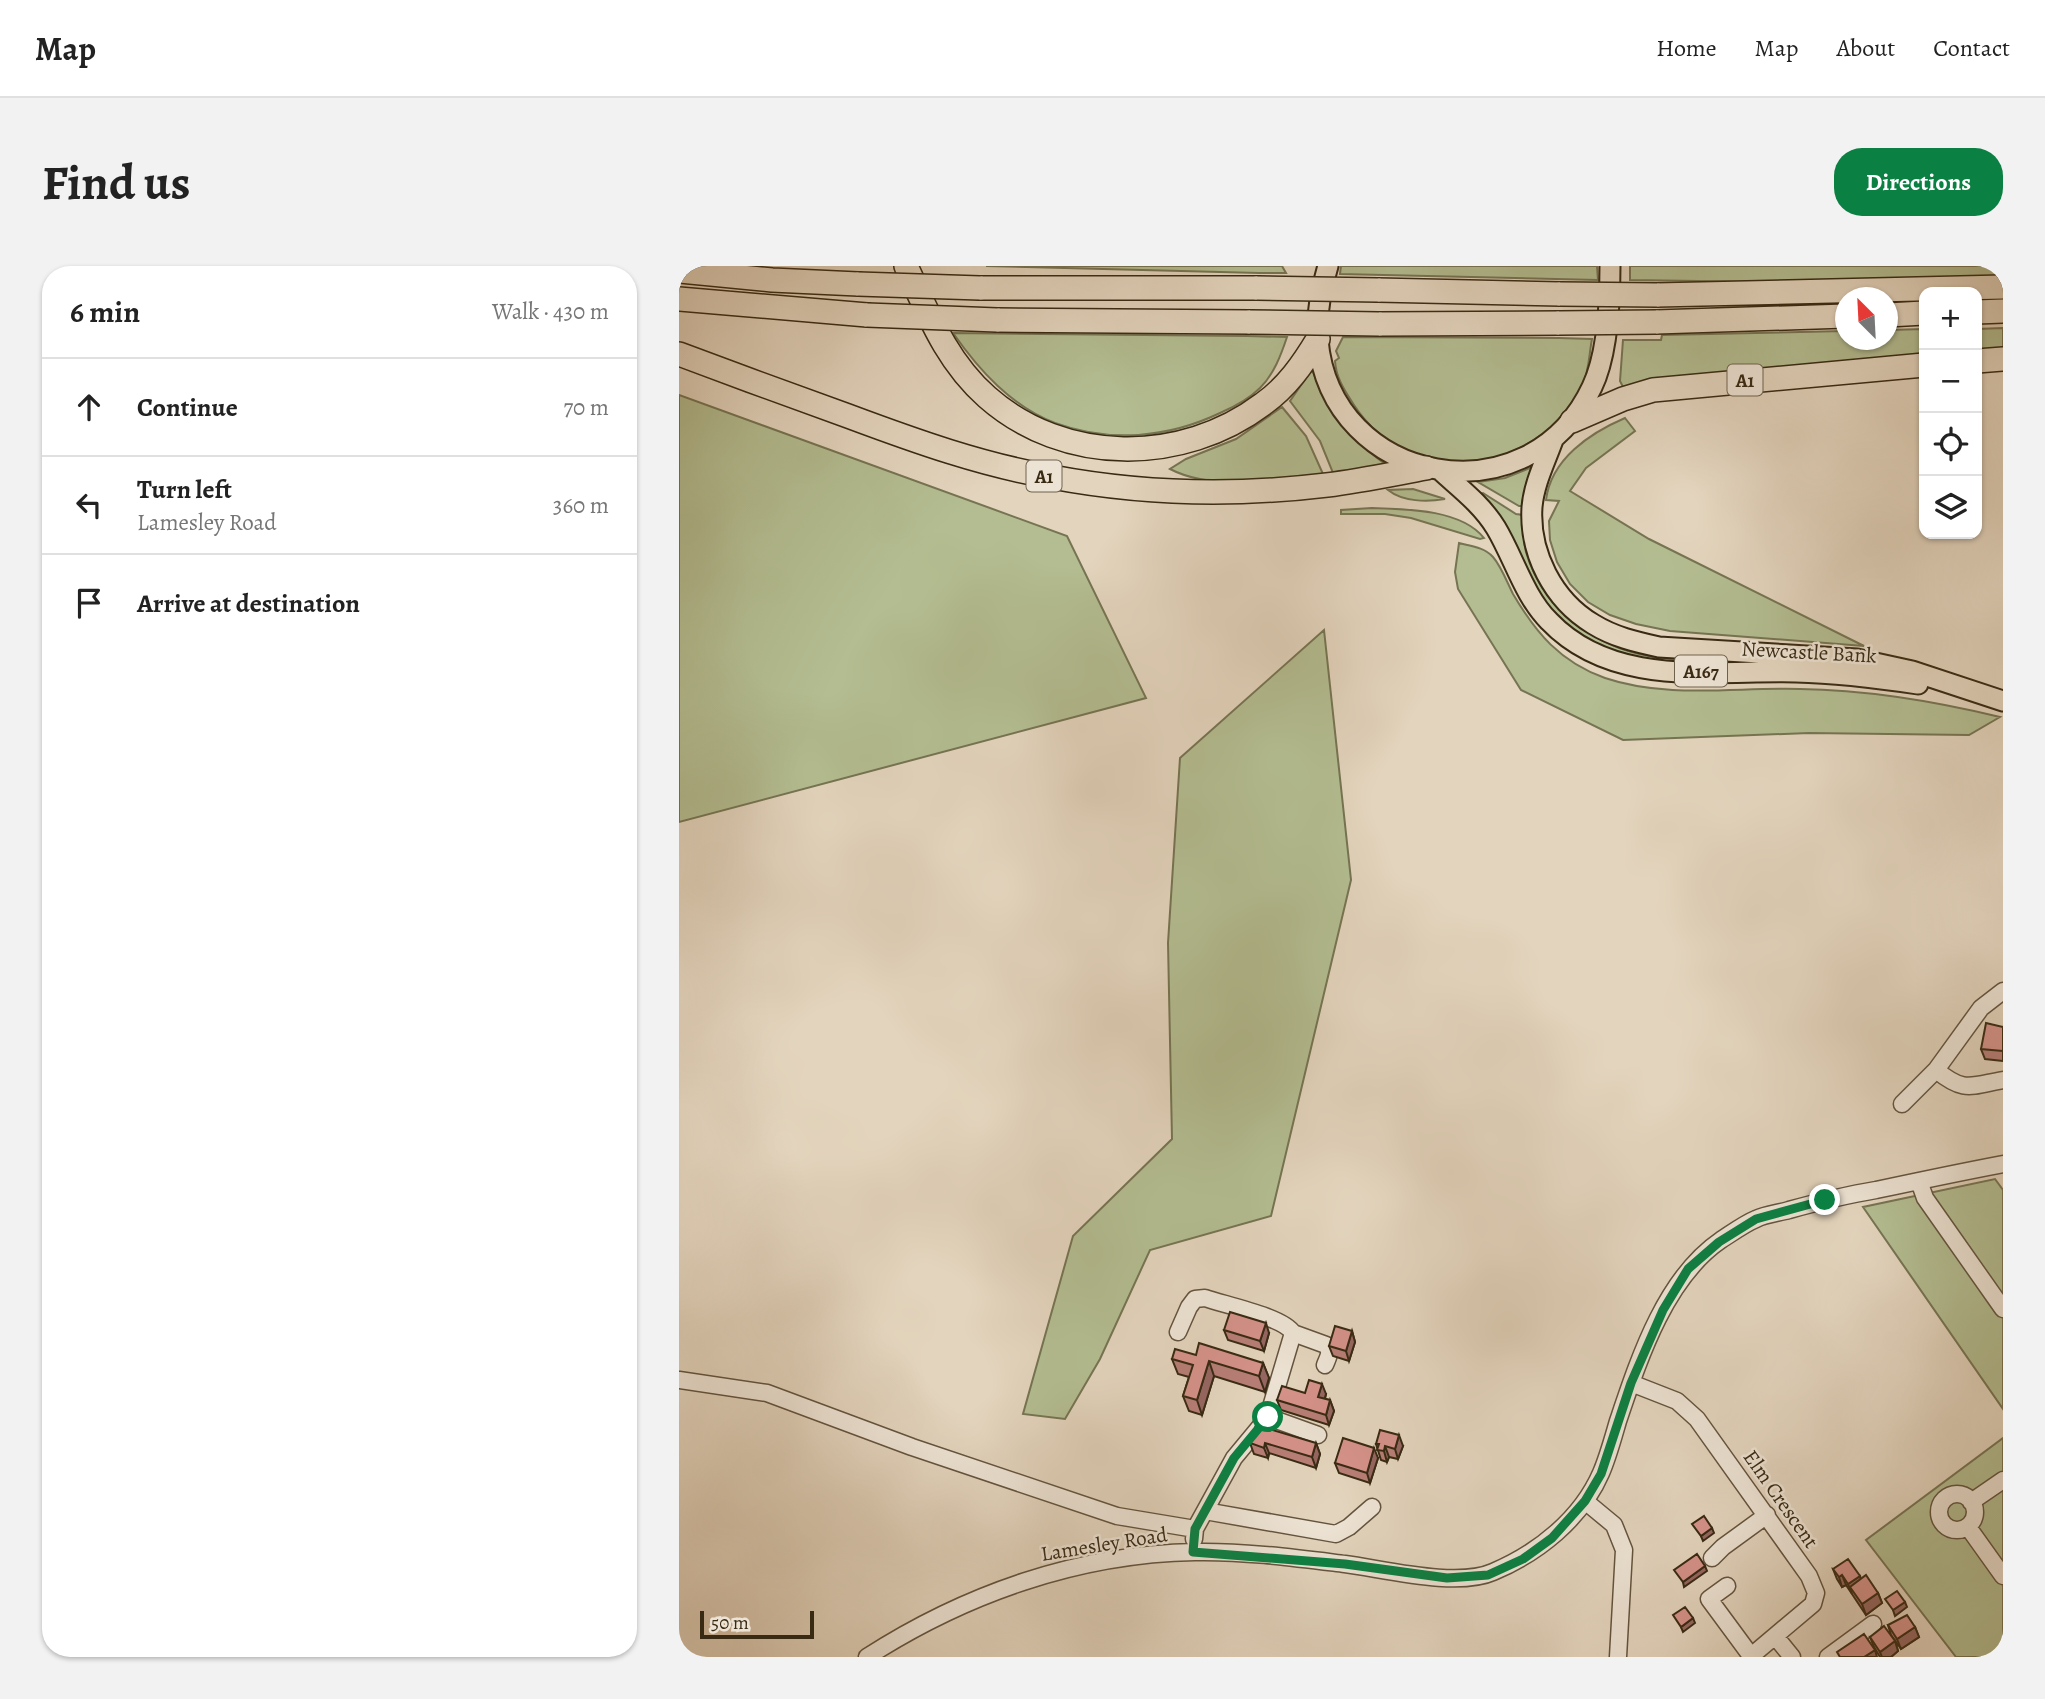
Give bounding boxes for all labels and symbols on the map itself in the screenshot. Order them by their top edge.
north arrow [1835,287,1898,350]
road number: A1 [1727,364,1763,396]
road number: A1 [1027,460,1061,492]
street label: Newcastle Bank [1741,634,1878,670]
road number: A167 [1675,656,1727,686]
route end [1809,1184,1840,1215]
route start [1252,1401,1283,1432]
street label: Elm Crescent [1737,1444,1825,1554]
street label: Lamesley Road [1039,1520,1170,1568]
scale bar [700,1608,814,1640]

